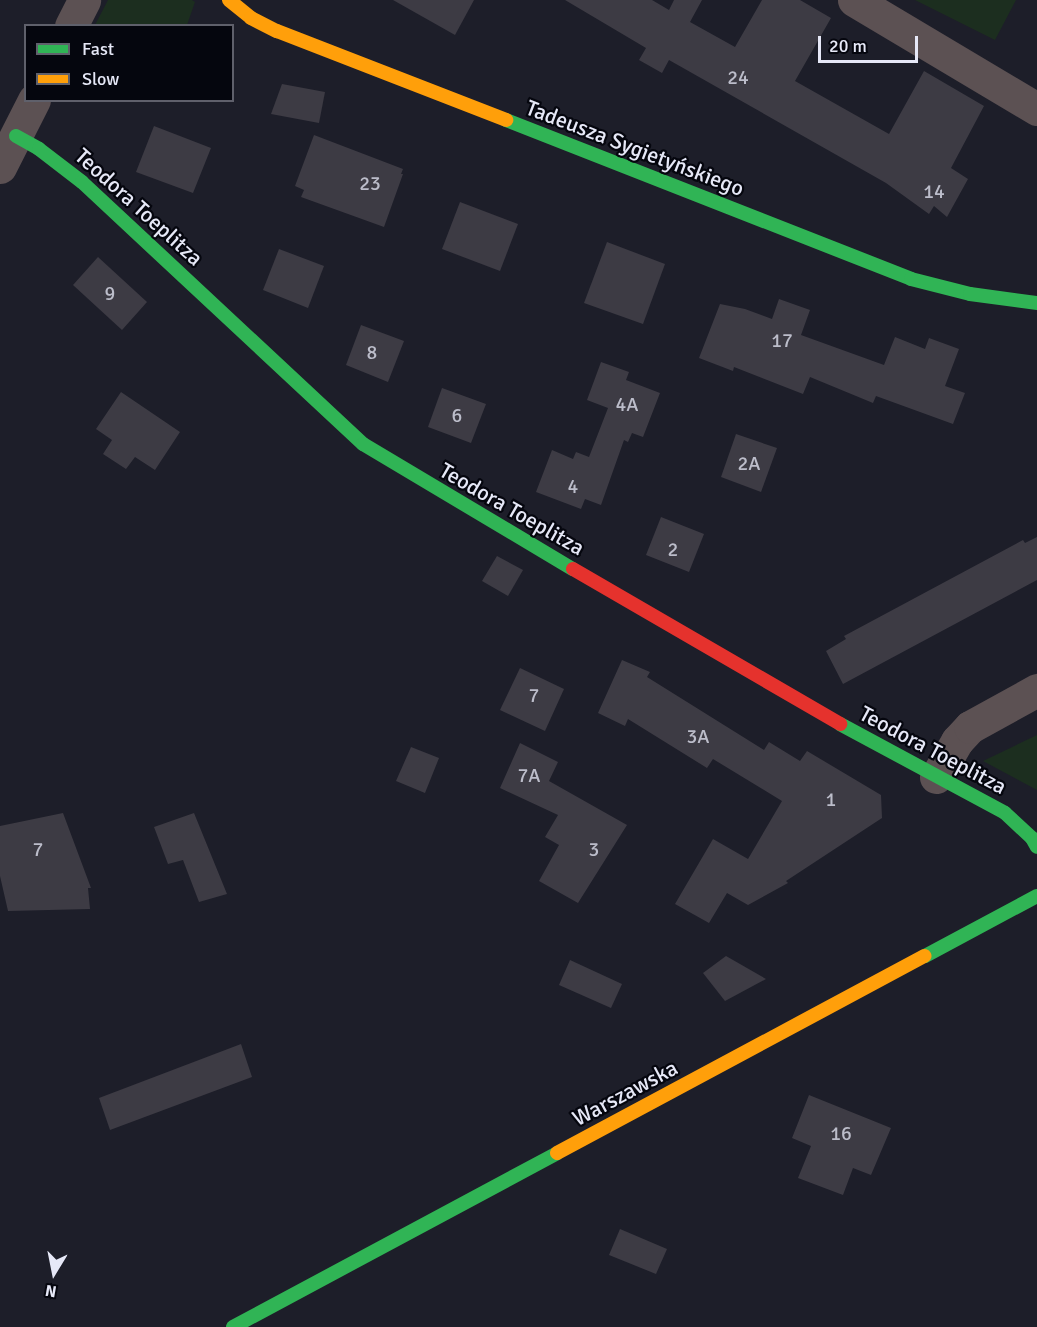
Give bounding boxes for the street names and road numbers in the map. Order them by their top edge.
street label: Tadeusza Sygietyńskiego [522,94,748,202]
street label: Teodora Toeplitza [70,143,208,271]
street label: Teodora Toeplitza [435,457,589,561]
street label: Teodora Toeplitza [855,700,1011,800]
street label: Warszawska [568,1054,682,1132]

